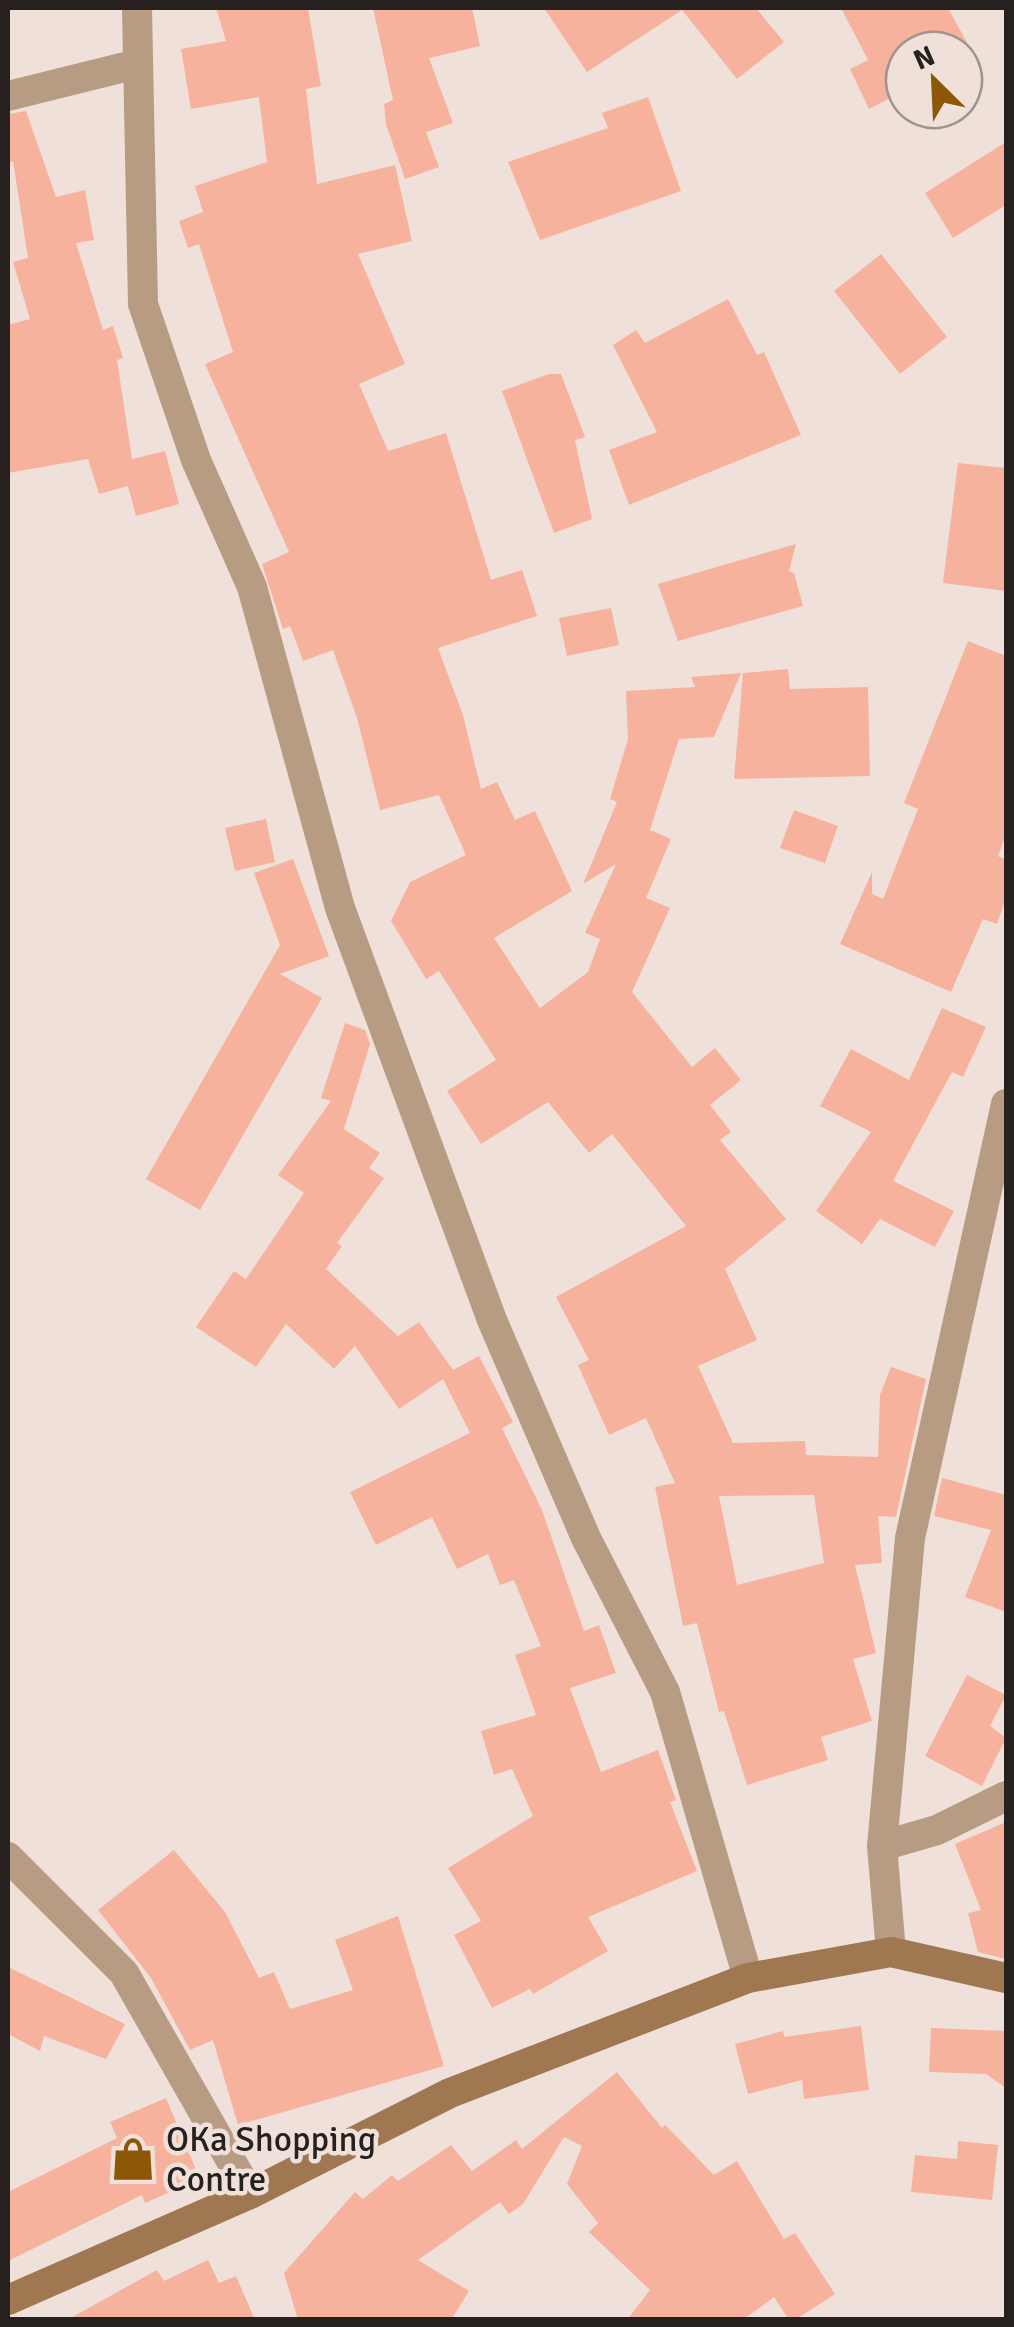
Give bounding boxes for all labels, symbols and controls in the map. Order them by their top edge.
north arrow [884,30,984,130]
text: N [908,39,940,78]
place label: OKa Shopping Contre [166,2118,376,2201]
shop icon: OKa Shopping Contre [109,2135,157,2183]

